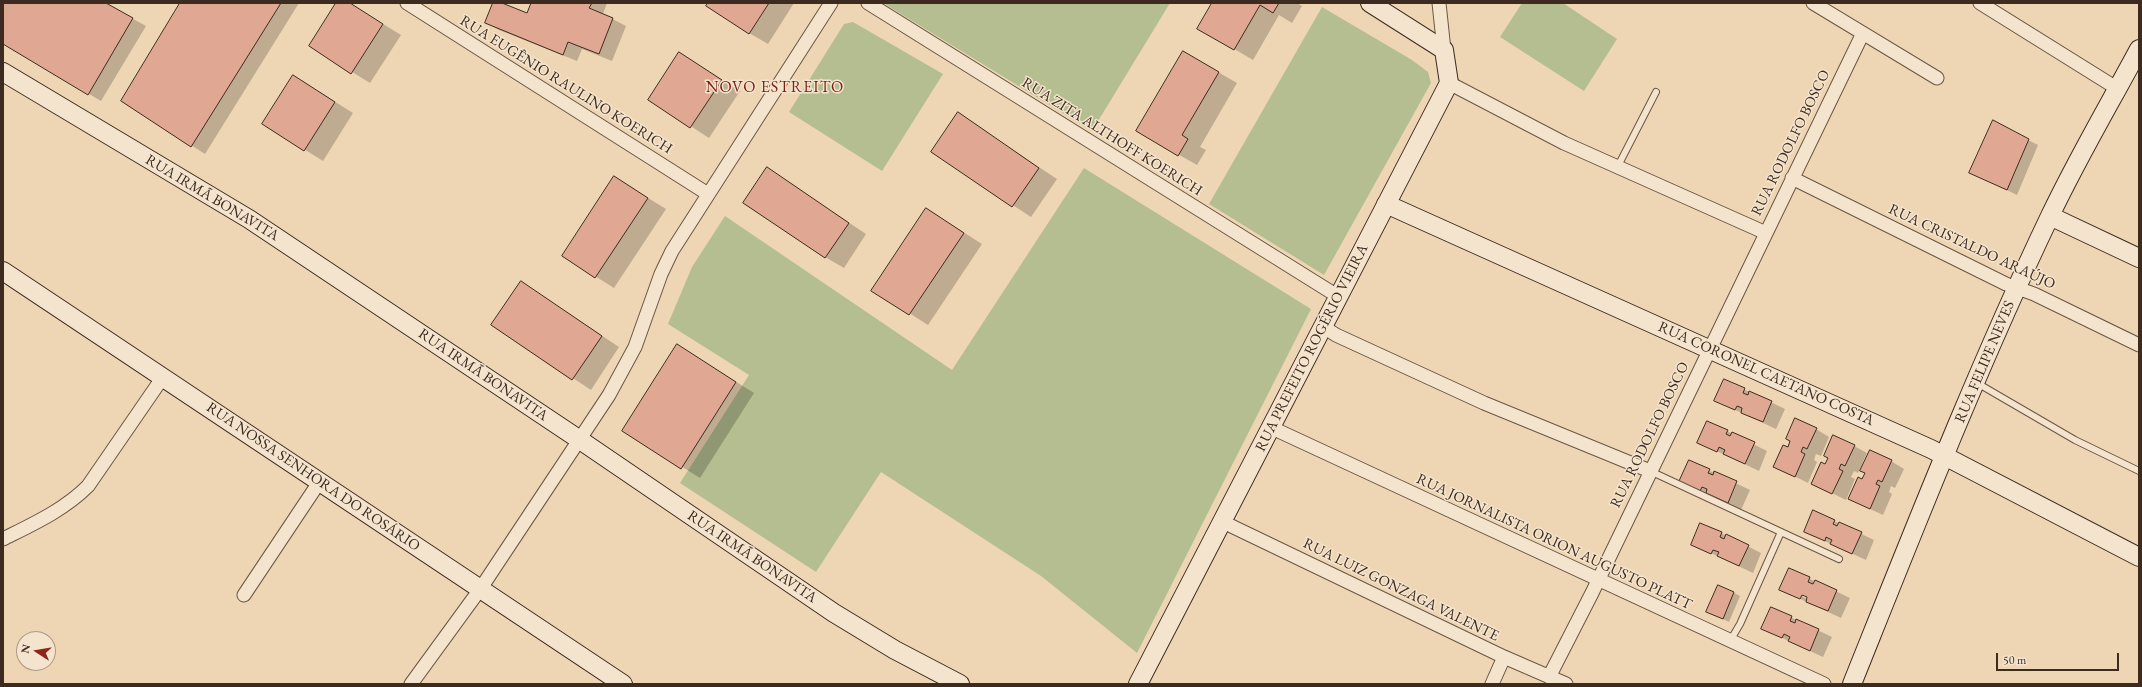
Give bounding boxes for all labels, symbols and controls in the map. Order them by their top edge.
street label: RUA EUGÊNIO RAULINO KOERICH [456,12,676,158]
street label: RUA RODOLFO BOSCO [1748,67,1834,219]
street label: RUA ZITA ALTHOFF KOERICH [1018,74,1206,200]
district label: NOVO ESTREITO [706,78,844,98]
street label: RUA IRMÃ BONAVITA [142,151,282,245]
street label: RUA CRISTALDO ARAÚJO [1886,200,2058,294]
street label: RUA PREFEITO ROGÉRIO VIEIRA [1252,241,1372,455]
street label: RUA FELIPE NEVES [1951,298,2019,426]
street label: RUA CORONEL CAETANO COSTA [1655,318,1877,430]
street label: RUA IRMÃ BONAVITA [415,325,551,425]
street label: RUA RODOLFO BOSCO [1607,359,1693,511]
street label: RUA NOSSA SENHORA DO ROSÁRIO [203,399,423,555]
street label: RUA JORNALISTA ORION AUGUSTO PLATT [1413,470,1695,614]
street label: RUA IRMÃ BONAVITA [684,507,820,607]
street label: RUA LUIZ GONZAGA VALENTE [1300,535,1502,645]
north arrow [16,631,56,671]
text: N [17,643,33,655]
scale bar [1998,645,2121,671]
text: 50 m [2003,652,2026,668]

